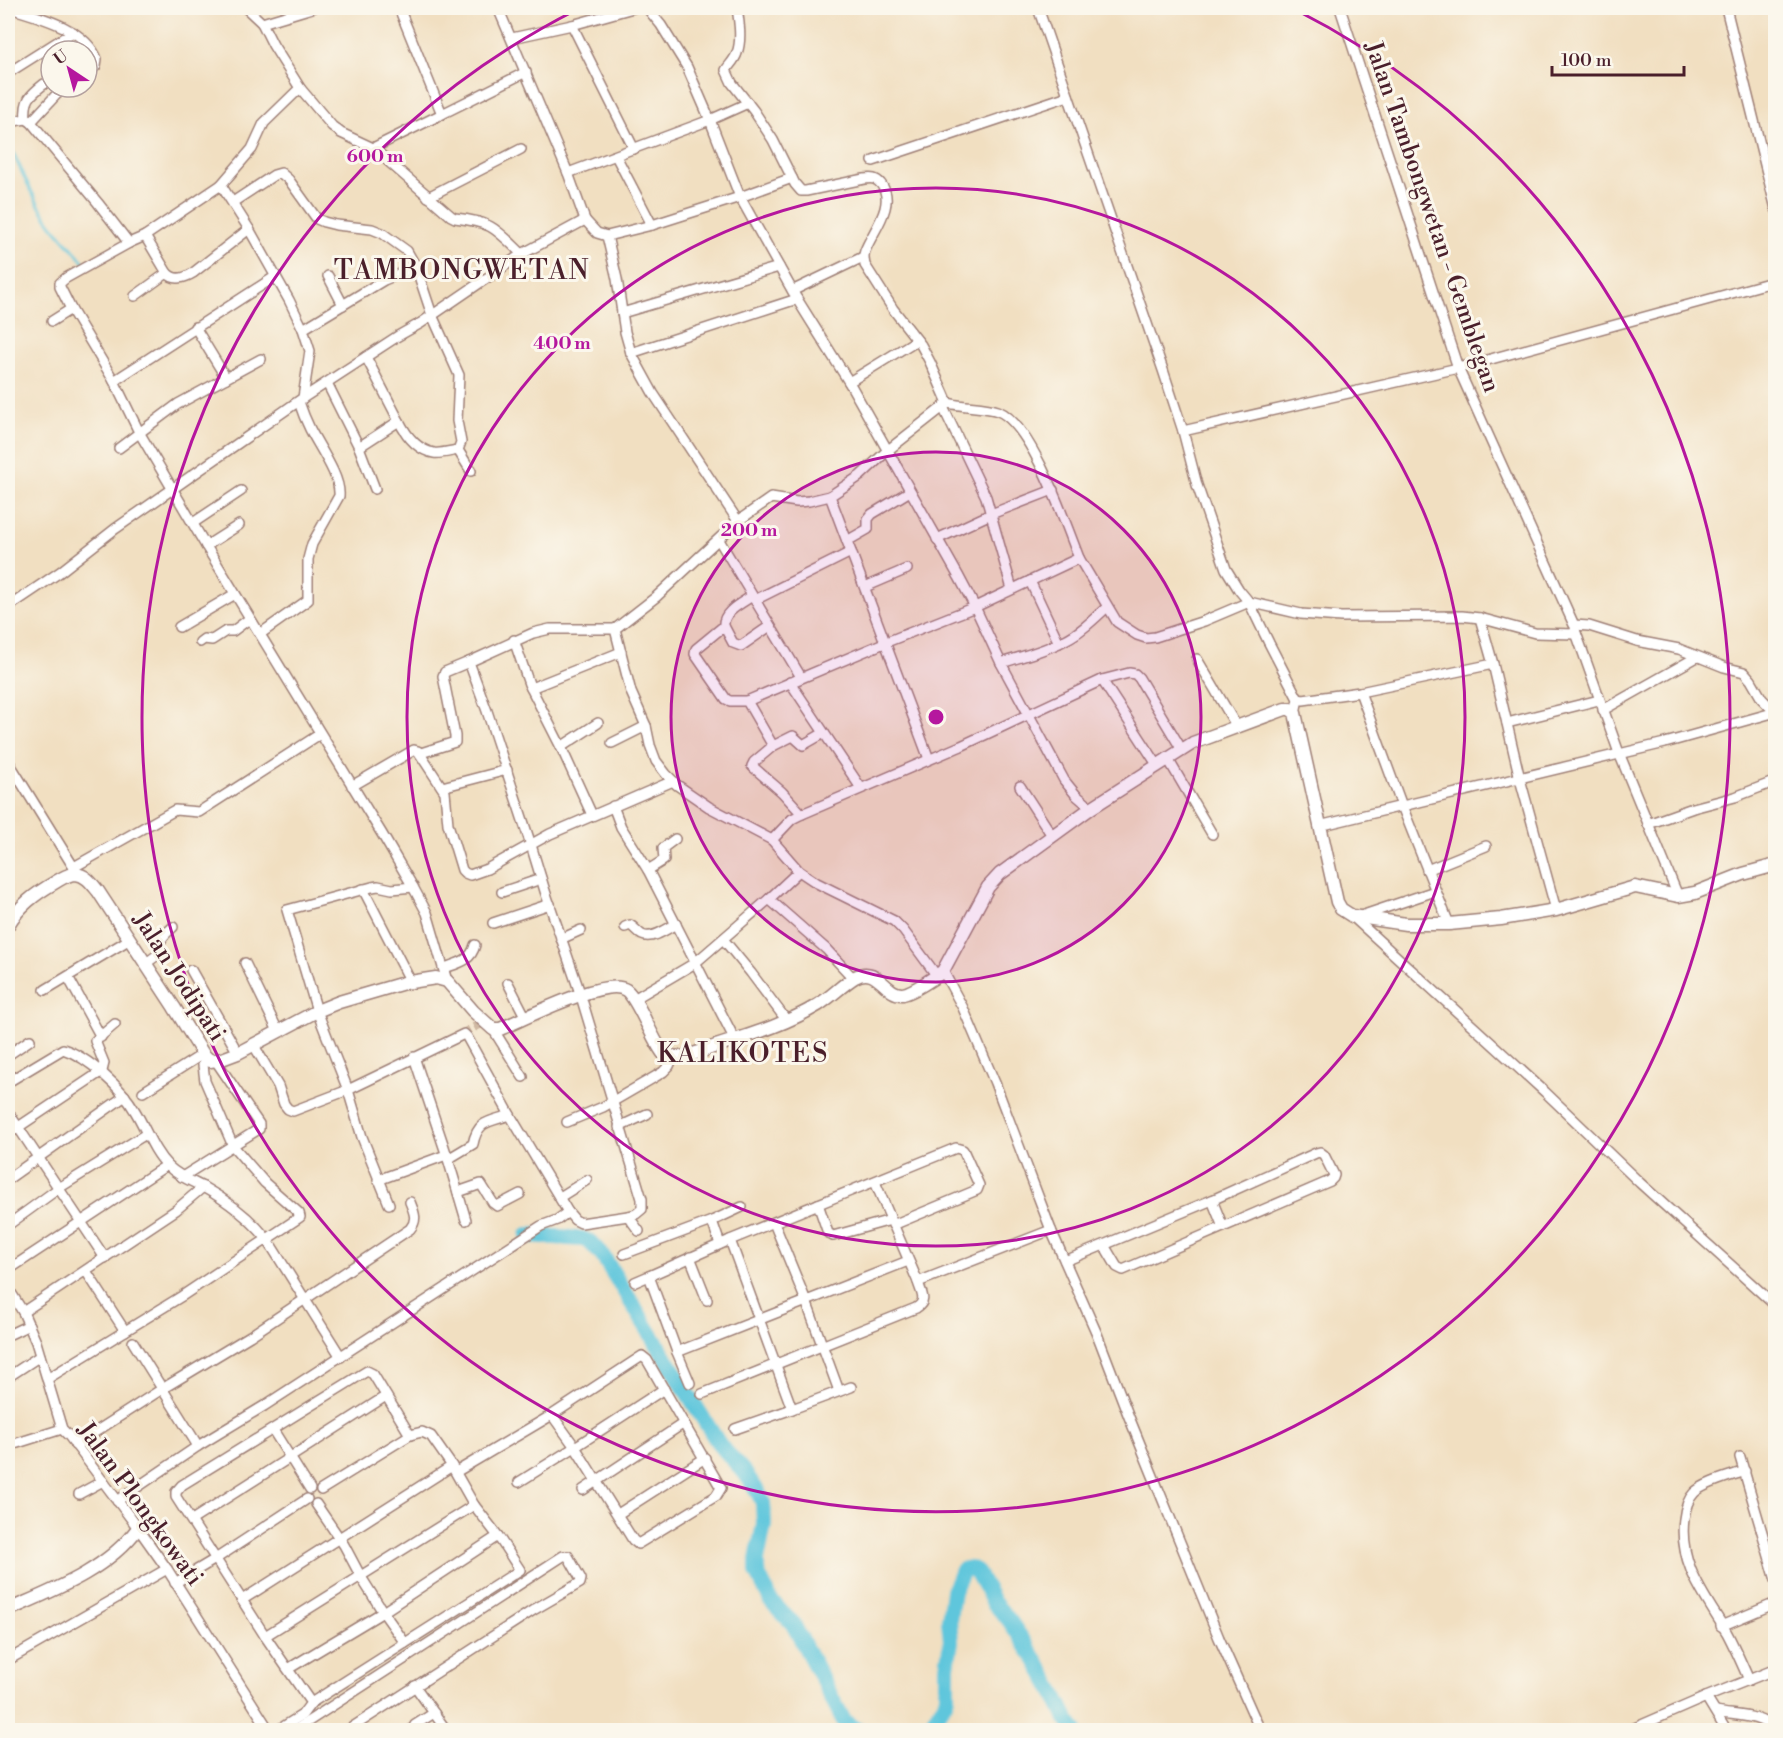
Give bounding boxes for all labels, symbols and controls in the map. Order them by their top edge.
street label: Jalan Tambongwetan - Gemblegan [1357,37,1506,396]
north arrow [39,39,99,99]
scale bar [1552,39,1684,77]
text: U [50,46,72,69]
text: 100 m [1561,49,1612,72]
text: 600 m [347,145,404,168]
district label: TAMBONGWETAN [334,254,590,288]
text: 400 m [533,332,591,355]
text: 200 m [721,519,778,542]
centre of rings [926,707,946,727]
street label: Jalan Jodipati [125,906,232,1048]
district label: KALIKOTES [657,1037,829,1071]
street label: Jalan Plongkowati [70,1415,210,1592]

